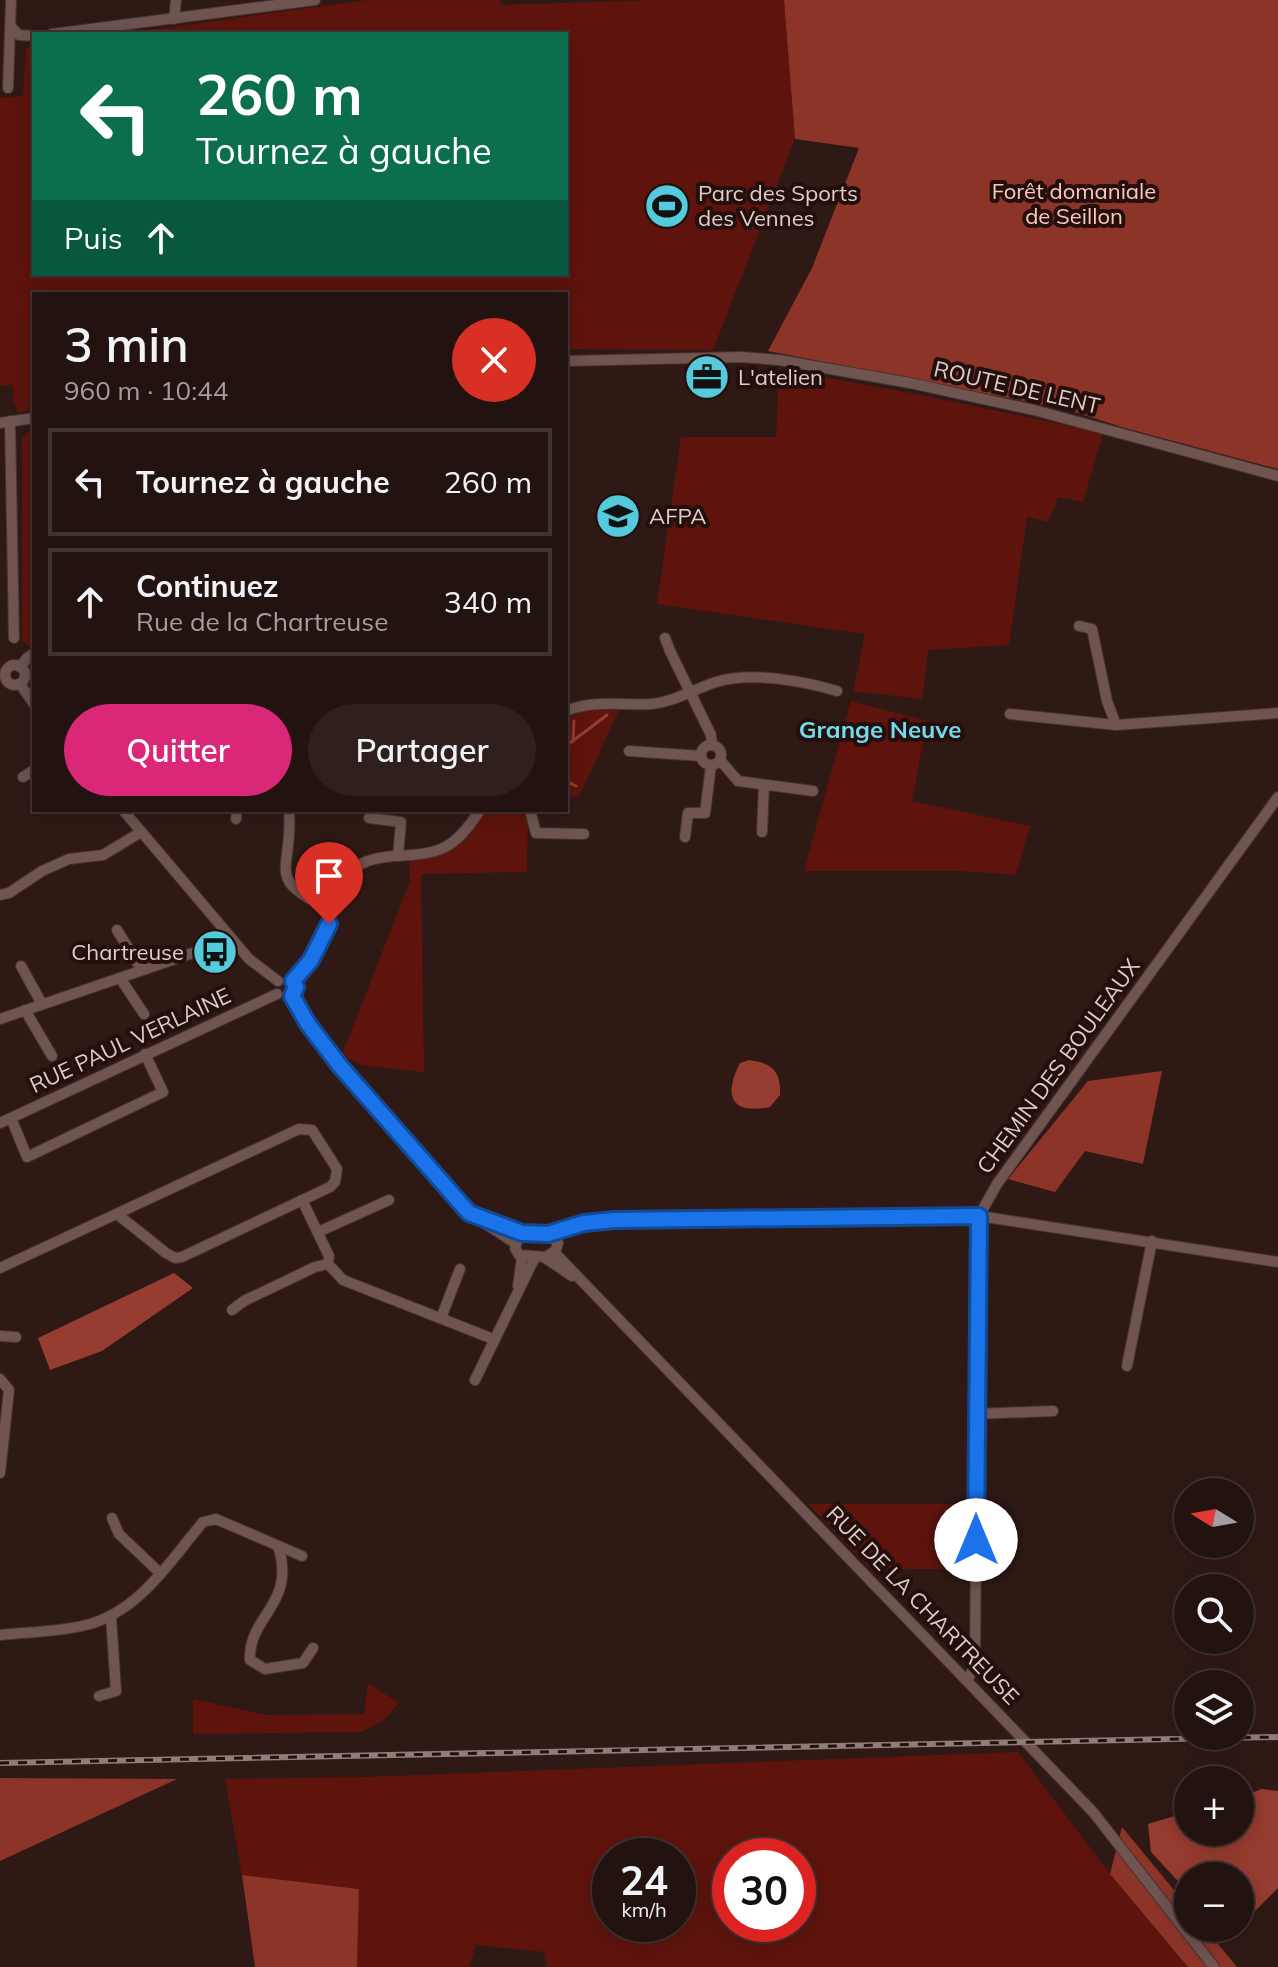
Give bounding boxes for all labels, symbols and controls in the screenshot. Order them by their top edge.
text: 260 m [196,59,363,129]
icon: left [64,64,168,168]
text: Tournez à gauche [196,128,492,173]
park label: Forêt domaniale de Seillon [992,177,1156,230]
place label: Parc des Sports des Vennes [698,179,858,232]
sports icon: Parc des Sports des Vennes [643,182,691,230]
icon: ahead [139,216,183,260]
text: Puis [64,219,123,257]
text: 3 min [64,314,189,374]
button: close [452,318,536,402]
office icon: L'atelien [683,353,731,401]
street label: ROUTE DE LENT [931,354,1103,420]
place label: L'atelien [738,363,823,391]
text: 960 m · 10:44 [64,374,228,407]
icon: left [68,460,112,504]
text: Tournez à gauche [136,463,390,501]
text: 260 m [444,463,532,501]
school or university icon: AFPA [594,492,642,540]
place label: AFPA [649,502,706,530]
text: Continuez [136,567,279,605]
icon: ahead [68,580,112,624]
text: 340 m [444,583,532,621]
text: Rue de la Chartreuse [136,605,388,638]
button: Quitter [64,704,292,796]
button: Partager [308,704,536,796]
district label: Grange Neuve [799,714,961,744]
pin [295,842,363,924]
icon: arrive [307,854,351,898]
bus stop icon: Chartreuse [191,928,239,976]
place label: Chartreuse [71,938,184,966]
street label: CHEMIN DES BOULEAUX [971,952,1146,1179]
street label: RUE PAUL VERLAINE [25,981,235,1099]
north arrow [1174,1478,1254,1558]
map controls [1174,1478,1254,1942]
position arrow [934,1498,1018,1582]
street label: RUE DE LA CHARTREUSE [821,1500,1025,1710]
button: search [1174,1574,1254,1654]
button: layers [1174,1670,1254,1750]
button: + [1174,1766,1254,1846]
speed limit sign: 30 [712,1838,816,1942]
text: 24 [620,1855,668,1905]
button: − [1174,1862,1254,1942]
text: km/h [621,1897,667,1922]

